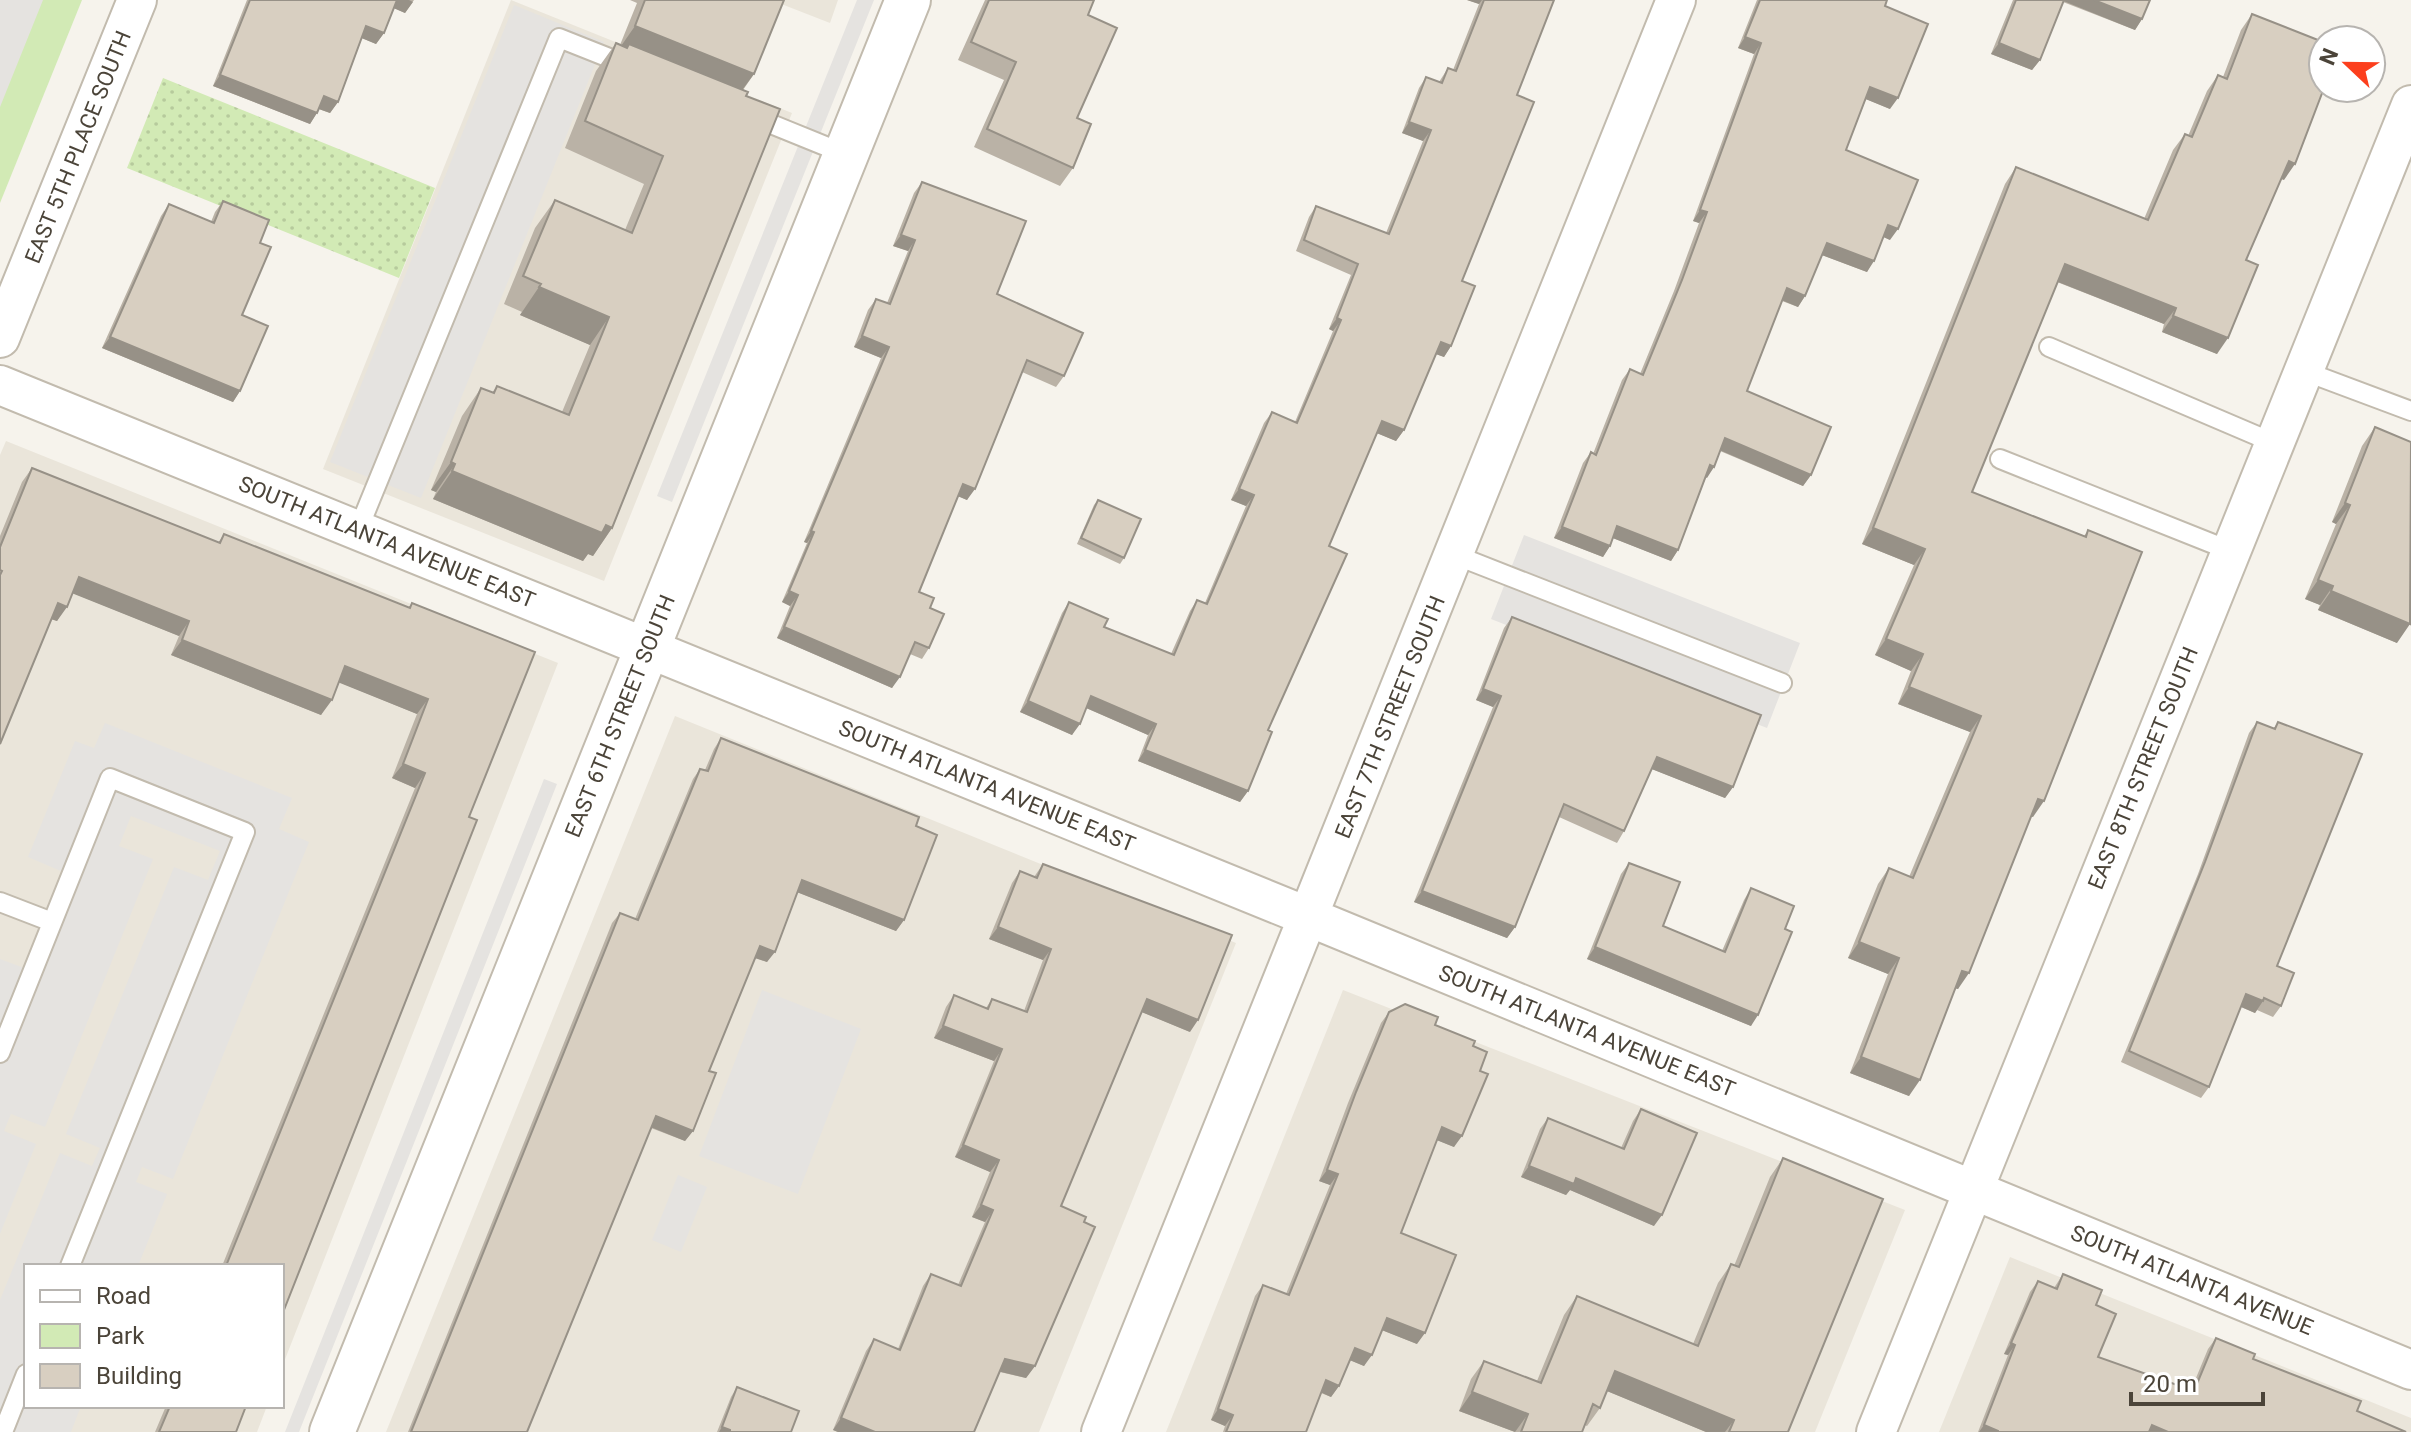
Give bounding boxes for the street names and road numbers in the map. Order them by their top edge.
street label: EAST 5TH PLACE SOUTH [20,27,136,267]
street label: SOUTH ATLANTA AVENUE EAST [235,471,539,613]
street label: EAST 6TH STREET SOUTH [560,591,680,841]
street label: EAST 7TH STREET SOUTH [1330,592,1450,842]
street label: EAST 8TH STREET SOUTH [2083,643,2203,893]
street label: SOUTH ATLANTA AVENUE EAST [835,715,1139,857]
street label: SOUTH ATLANTA AVENUE EAST [1435,960,1739,1102]
street label: SOUTH ATLANTA AVENUE [2067,1220,2317,1340]

